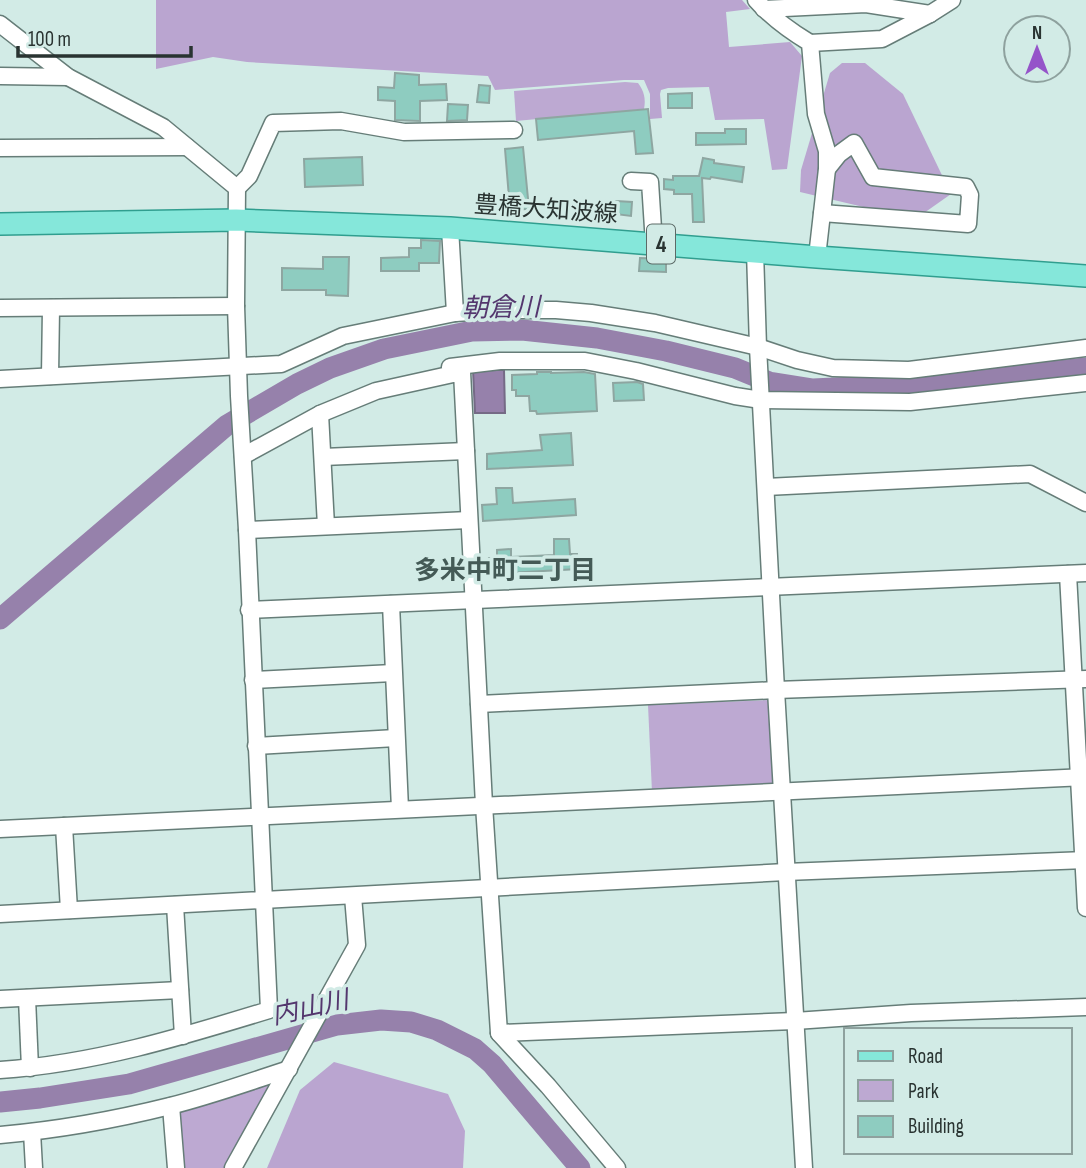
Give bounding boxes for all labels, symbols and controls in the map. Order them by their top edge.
scale bar [18,14,191,58]
north arrow [1002,14,1072,84]
text: N [1032,22,1042,45]
text: 100 m [28,27,71,52]
street label: 豊橋大知波線 [473,190,619,229]
road number: 4 [647,224,675,264]
water label: 朝倉川 [462,292,543,325]
district label: 多米中町二丁目 [414,556,596,587]
water label: 内山川 [269,985,355,1032]
legend [844,1028,1072,1154]
text: Road [908,1044,943,1069]
text: Park [908,1079,939,1104]
text: Building [908,1114,964,1139]

